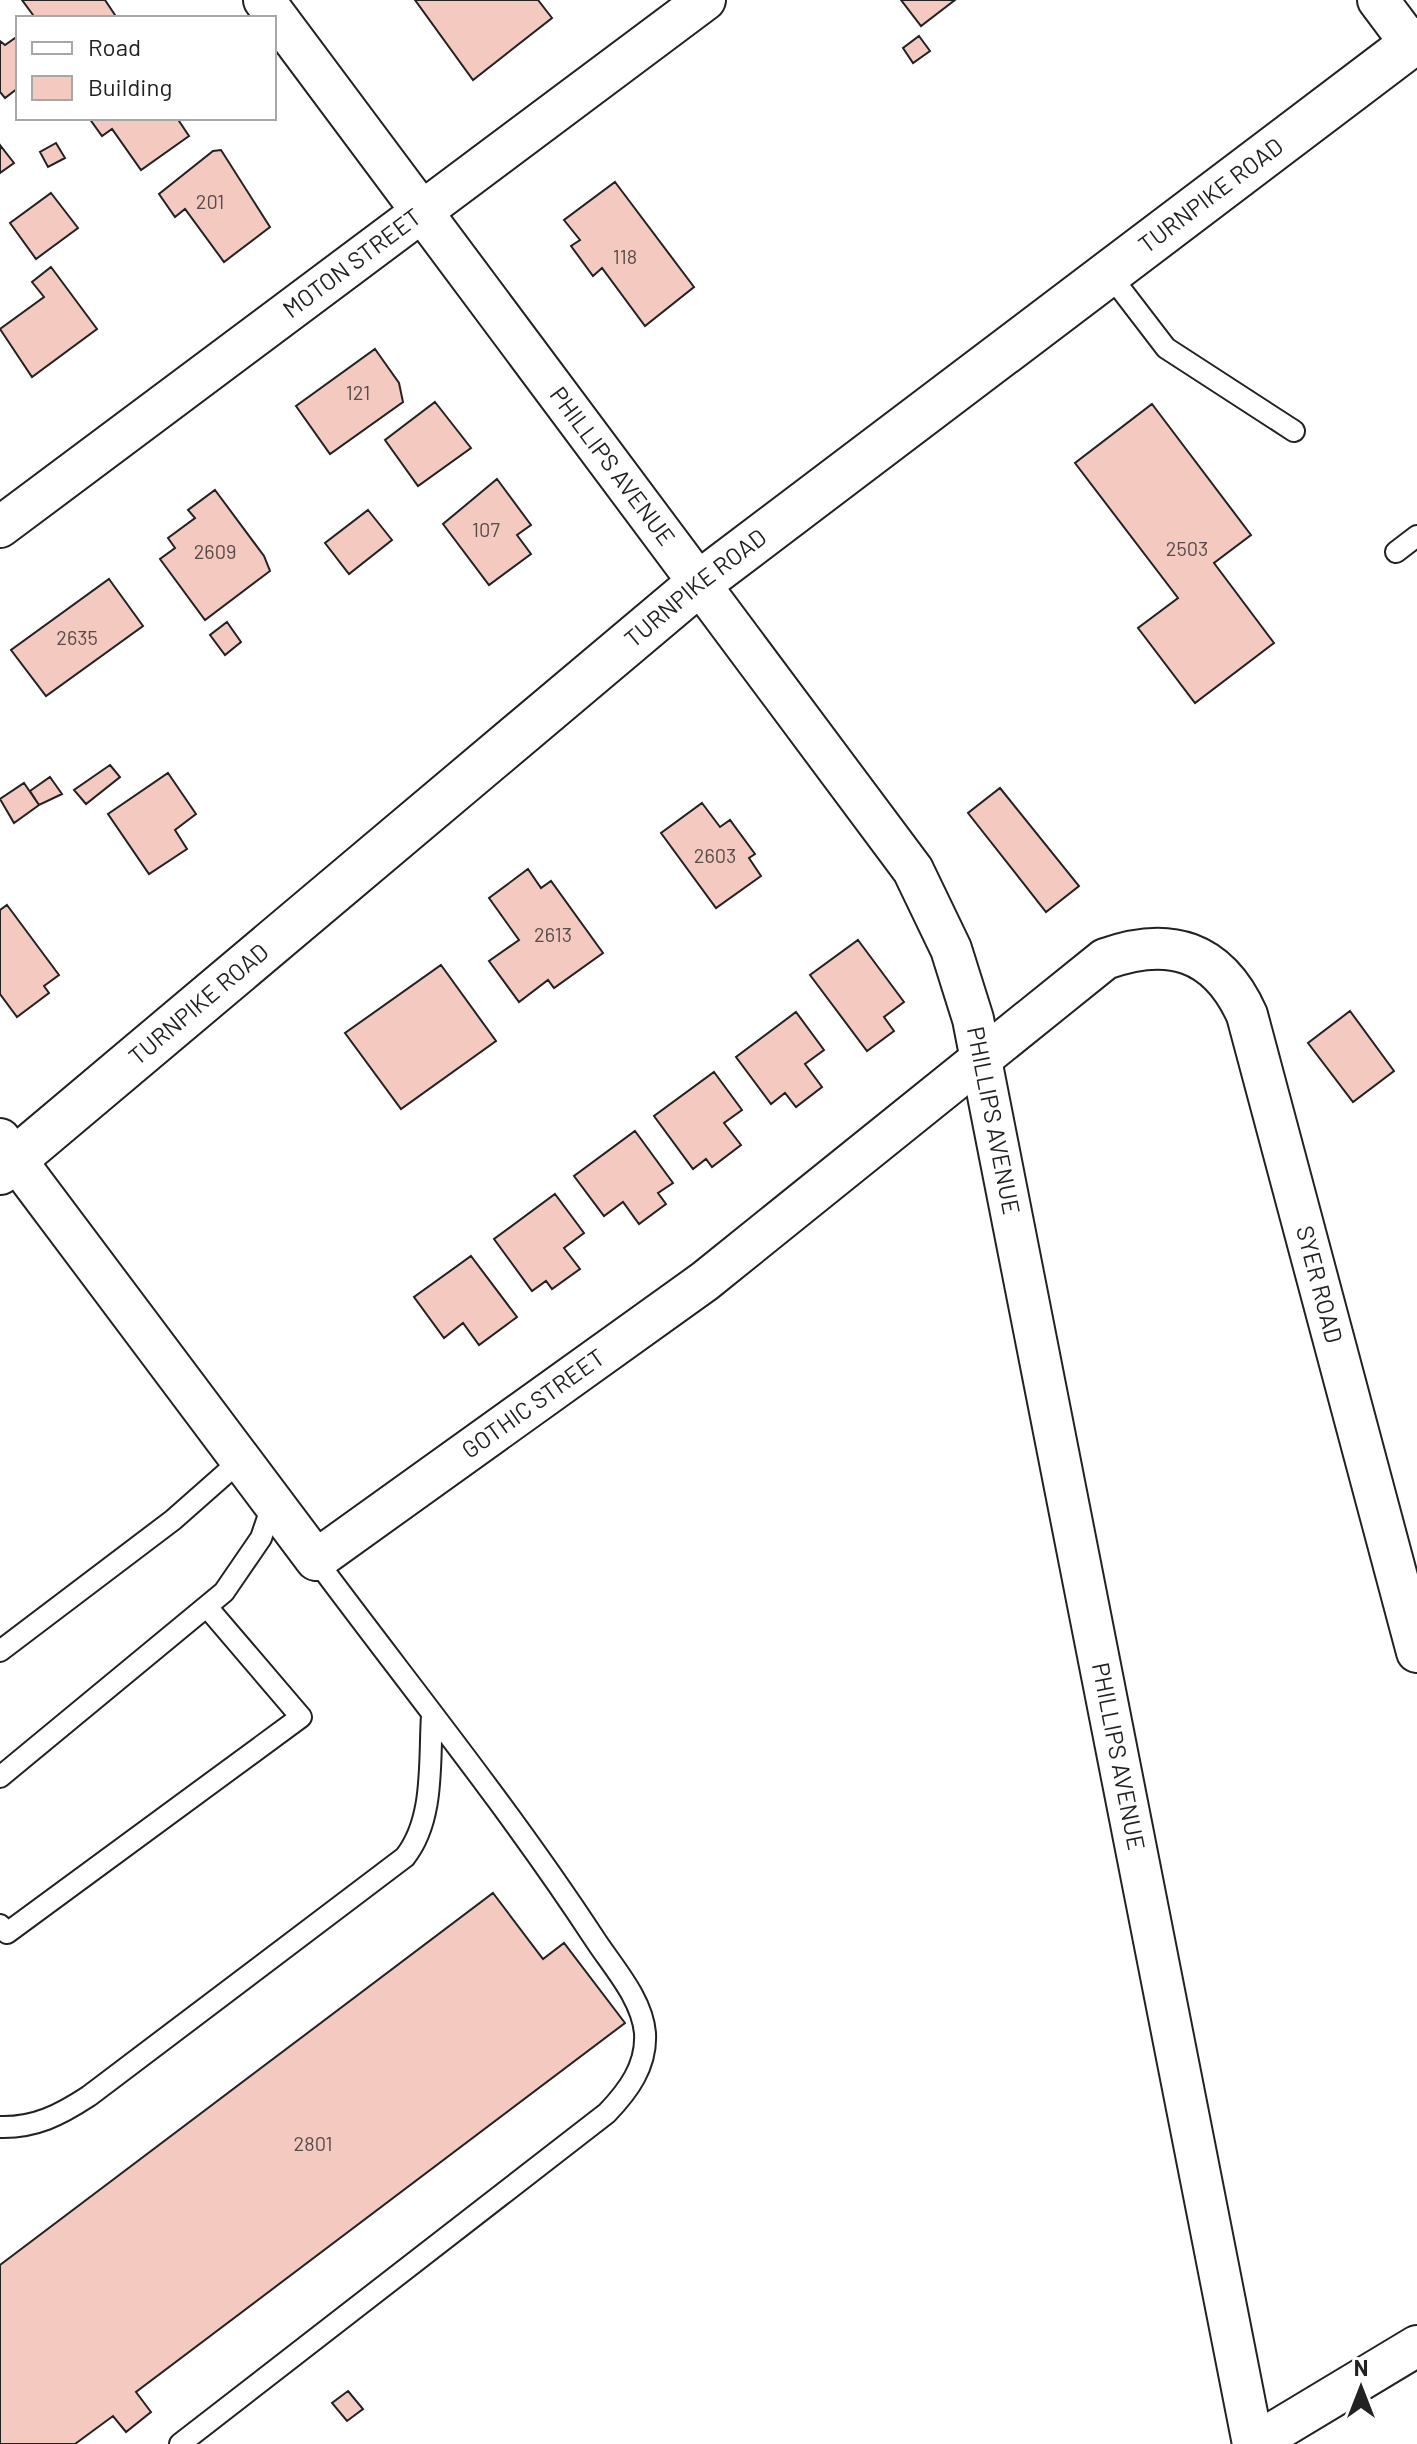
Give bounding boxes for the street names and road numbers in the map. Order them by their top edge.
street label: TURNPIKE ROAD [1132,131,1288,259]
street label: MOTON STREET [277,201,426,323]
street label: PHILLIPS AVENUE [545,380,682,551]
street label: TURNPIKE ROAD [618,522,771,653]
street label: TURNPIKE ROAD [122,936,274,1070]
street label: PHILLIPS AVENUE [962,1024,1027,1217]
street label: SYER ROAD [1291,1222,1350,1346]
street label: GOTHIC STREET [455,1342,610,1464]
street label: PHILLIPS AVENUE [1087,1660,1152,1853]

